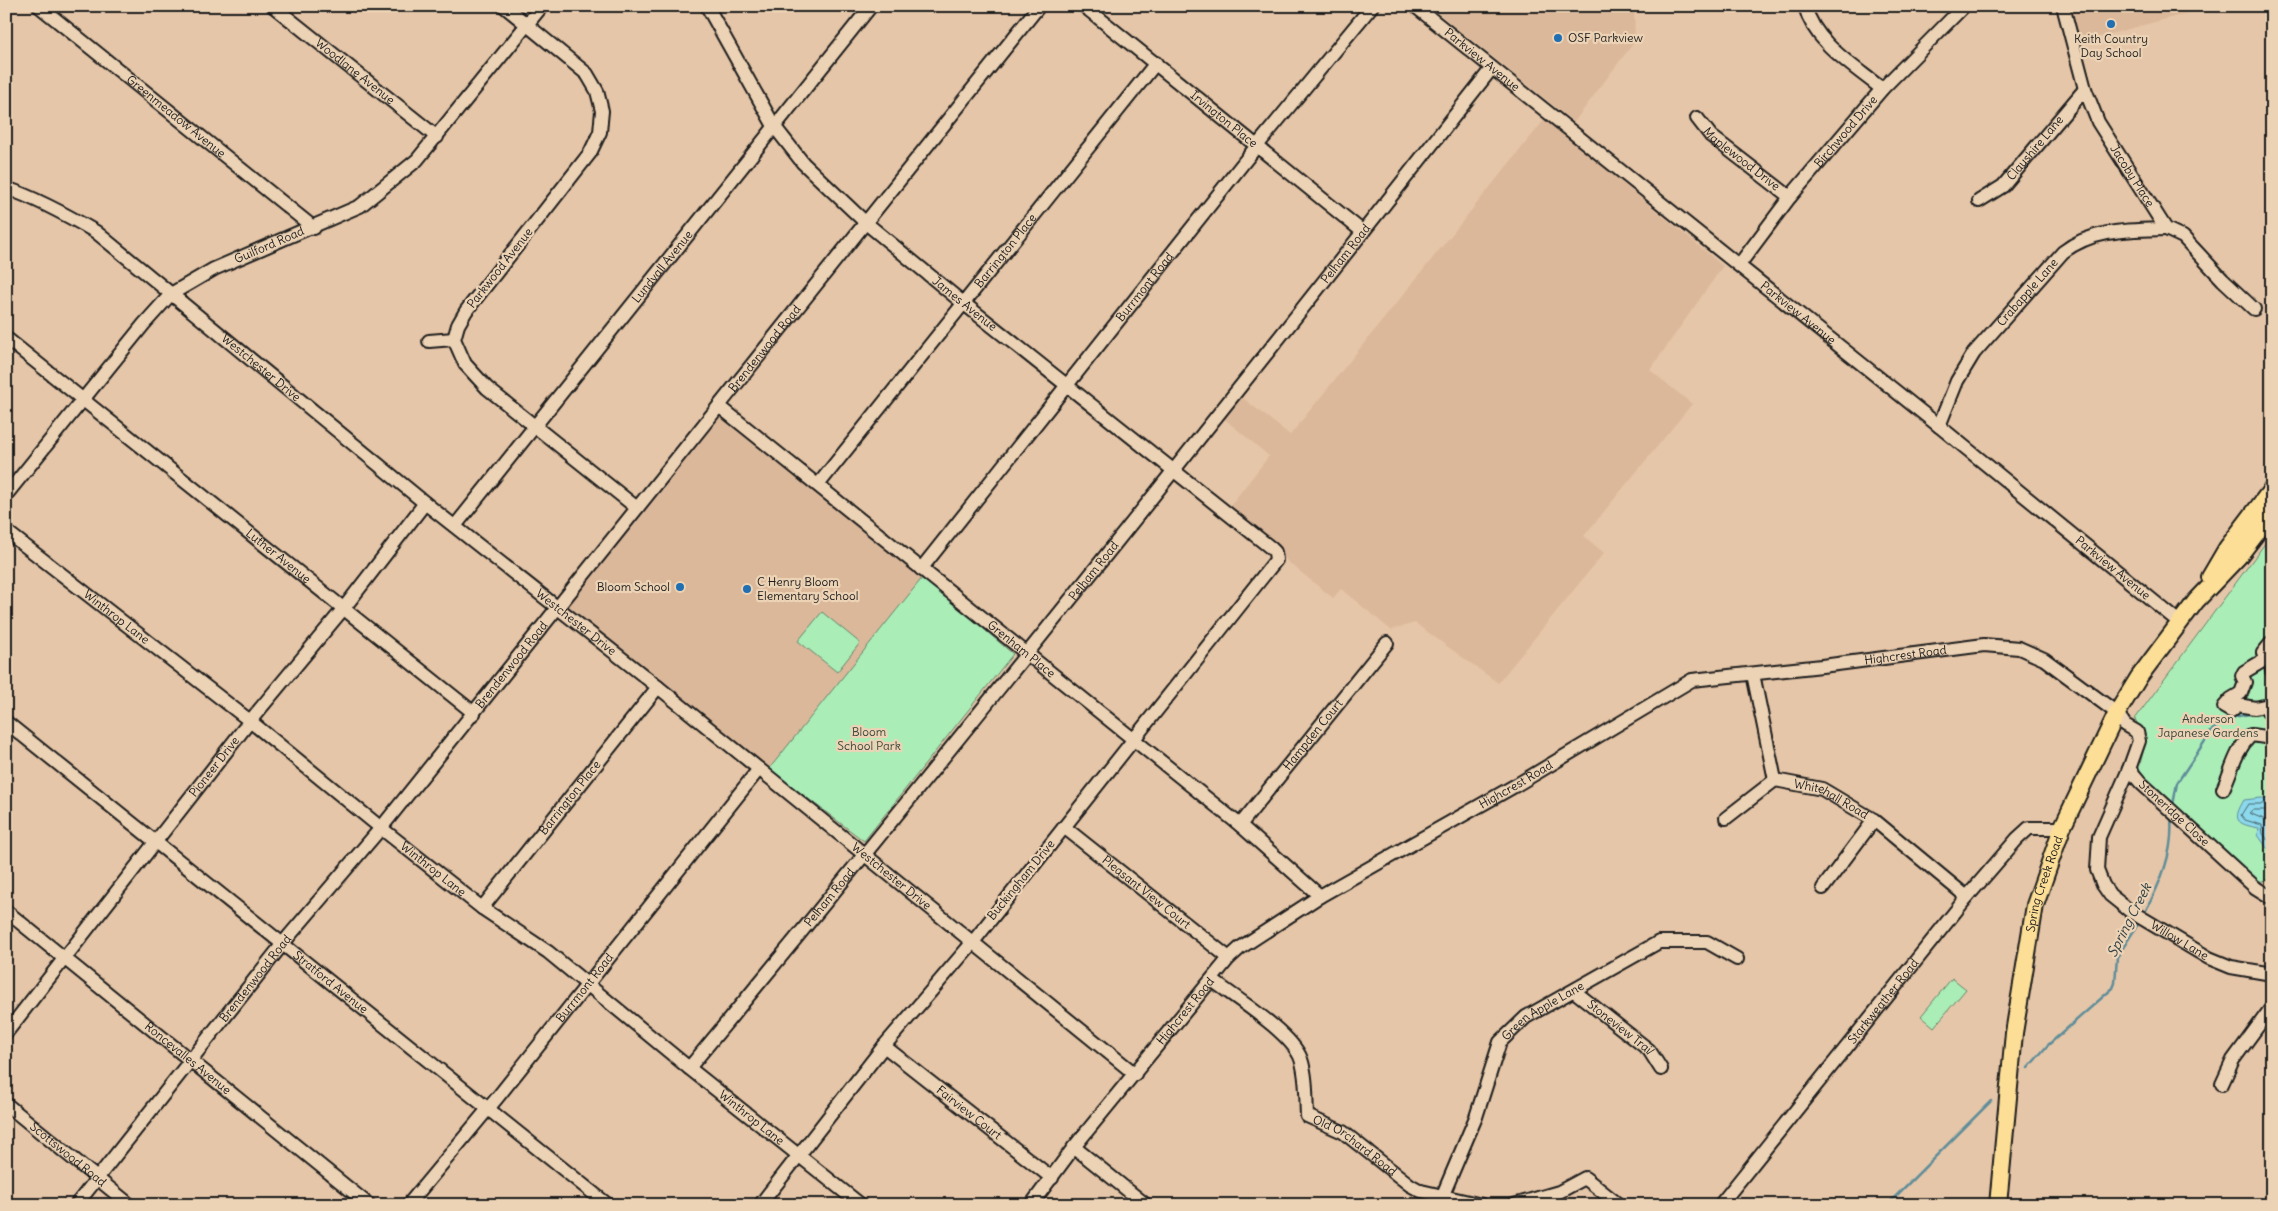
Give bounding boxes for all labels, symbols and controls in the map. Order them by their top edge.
marker: Keith Country Day School [2105,18,2117,30]
street label: Parkview Avenue [1442,25,1523,94]
place label: OSF Parkview [1568,30,1643,45]
place label: Keith Country Day School [2074,31,2148,60]
marker: OSF Parkview [1552,32,1564,44]
street label: Woodlane Avenue [313,35,398,107]
street label: Greenmeadow Avenue [124,72,229,161]
street label: Irvington Place [1188,87,1261,151]
street label: Birchwood Drive [1811,92,1880,170]
street label: Clayshire Lane [2003,112,2066,183]
street label: Maplewood Drive [1700,124,1783,194]
street label: Jacoby Place [2107,141,2158,209]
street label: Barrington Place [971,210,1039,291]
street label: Pelham Road [1317,221,1373,286]
street label: Guilford Road [232,223,306,266]
street label: Parkwood Avenue [464,225,536,311]
street label: Lundvall Avenue [628,227,696,306]
street label: Burrmont Road [1112,249,1176,324]
street label: Crabapple Lane [1993,255,2061,329]
street label: James Avenue [930,273,1000,334]
street label: Parkview Avenue [1758,278,1839,347]
street label: Brendenwood Road [725,302,804,395]
street label: Westchester Drive [219,331,304,404]
street label: Luther Avenue [243,525,314,586]
street label: Parkview Avenue [2073,533,2154,603]
street label: Pelham Road [1065,538,1121,603]
place label: C Henry Bloom Elementary School [757,574,858,603]
place label: Bloom School [597,579,670,594]
marker: Bloom School [674,581,686,593]
marker: C Henry Bloom Elementary School [741,583,753,595]
street label: Winthrop Lane [81,586,153,647]
street label: Westchester Drive [533,586,619,658]
street label: Grenham Place [985,617,1059,681]
street label: Brendenwood Road [472,618,551,711]
street label: Highcrest Road [1863,642,1947,667]
street label: Hampden Court [1279,696,1346,773]
park label: Anderson Japanese Gardens [2158,711,2258,740]
park label: Bloom School Park [837,724,901,753]
street label: Pioneer Drive [186,733,242,800]
street label: Barrington Place [535,757,604,838]
street label: Highcrest Road [1476,757,1555,812]
street label: Whitehall Road [1793,776,1871,822]
street label: Stoneridge Close [2136,777,2213,849]
street label: Spring Creek Road [2023,834,2066,933]
street label: Buckingham Drive [984,837,1058,923]
street label: Winthrop Lane [398,838,469,900]
street label: Westchester Drive [849,839,934,913]
street label: Pleasant View Court [1099,852,1194,932]
street label: Pelham Road [801,865,857,929]
water label: Spring Creek [2103,879,2156,960]
street label: Willow Lane [2148,917,2211,963]
street label: Brendenwood Road [216,931,294,1025]
street label: Stratford Avenue [290,947,371,1016]
street label: Burrmont Road [552,950,616,1025]
street label: Starkweather Road [1844,956,1921,1047]
street label: Highcrest Road [1153,974,1217,1047]
street label: Green Apple Lane [1498,978,1586,1043]
street label: Stoneview Trail [1584,996,1658,1057]
street label: Roncevalles Avenue [142,1018,234,1097]
street label: Fairview Court [934,1082,1005,1142]
street label: Winthrop Lane [716,1087,788,1148]
street label: Old Orchard Road [1310,1112,1400,1179]
street label: Scottswood Road [27,1119,110,1190]

